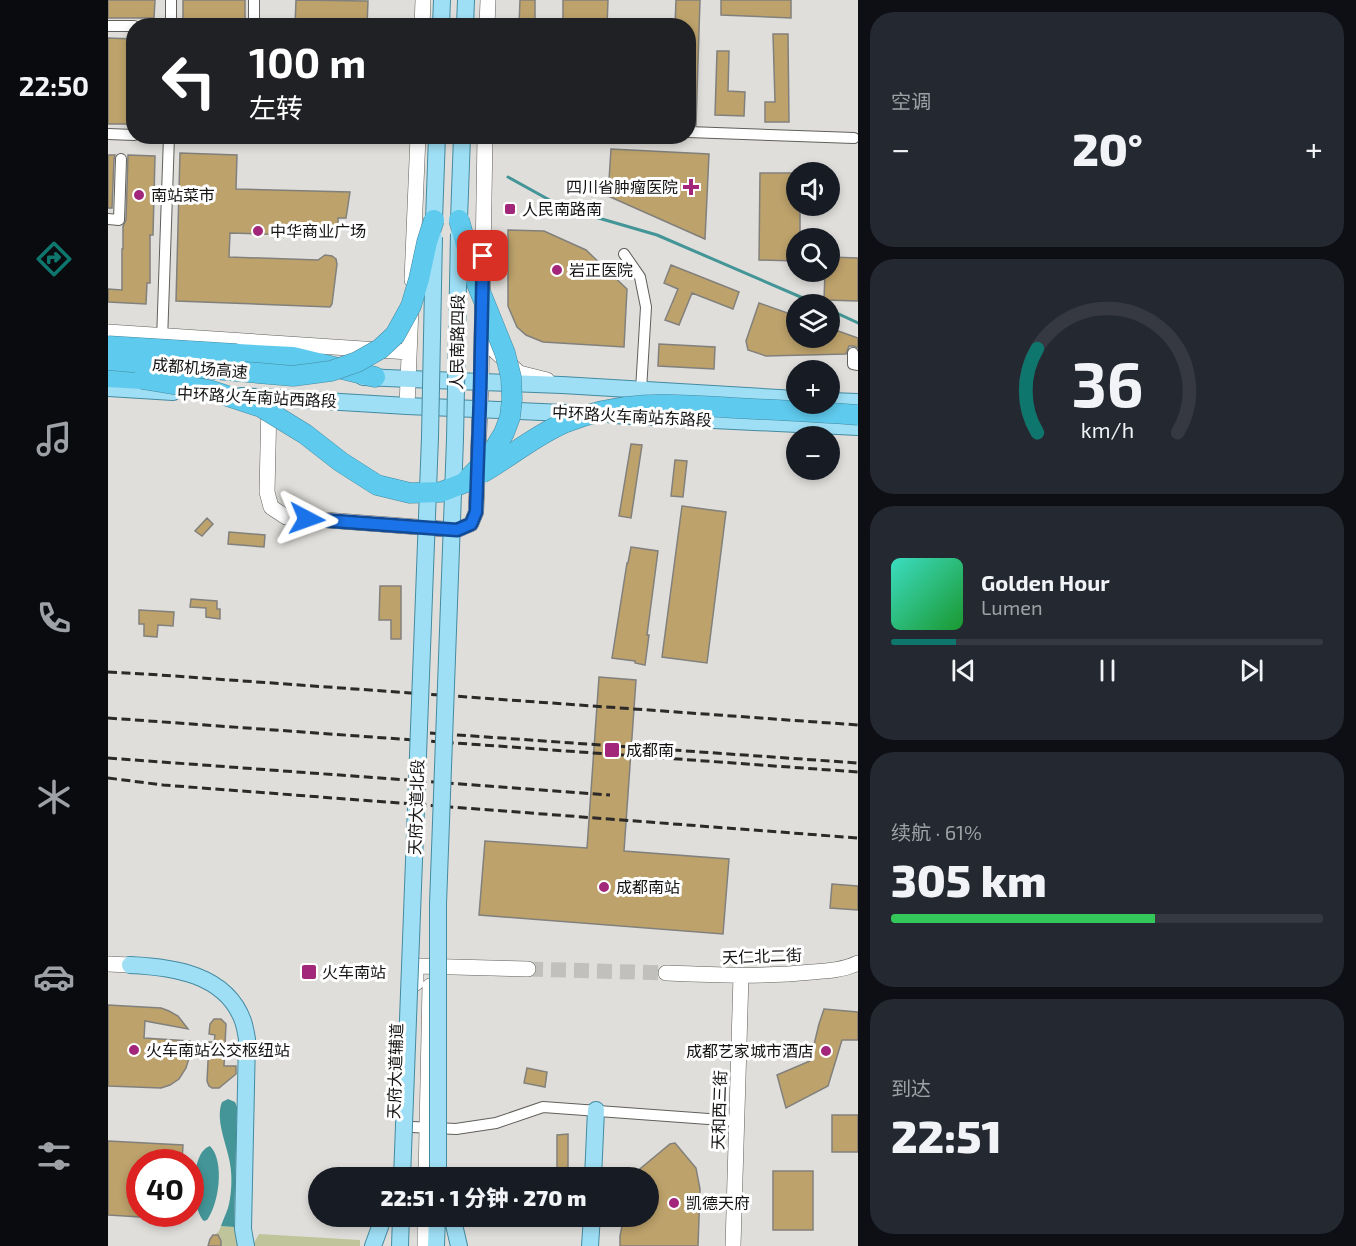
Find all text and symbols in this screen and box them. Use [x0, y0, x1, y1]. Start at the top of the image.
text: 100 m [249, 36, 366, 86]
icon: left [150, 42, 228, 120]
text: 22:50 [19, 69, 89, 101]
text: 空调 [891, 89, 931, 113]
text: 左转 [249, 91, 303, 123]
text: 20° [1072, 121, 1143, 175]
text: − [891, 128, 910, 168]
text: + [1305, 128, 1323, 168]
map controls [786, 162, 840, 480]
button: sound [786, 162, 840, 216]
place label: 四川省肿瘤医院 [566, 177, 678, 196]
marker: 四川省肿瘤医院 [682, 178, 700, 196]
place label: 南站菜市 [151, 185, 215, 204]
marker: 南站菜市 [132, 188, 146, 202]
place label: 人民南路南 [522, 199, 602, 218]
marker: 人民南路南 [503, 202, 517, 216]
place label: 中华商业广场 [270, 221, 366, 240]
marker: 中华商业广场 [251, 224, 265, 238]
button: search [786, 228, 840, 282]
pin [457, 230, 508, 281]
icon: directions [33, 238, 75, 280]
icon: arrive [466, 239, 499, 272]
place label: 岩正医院 [569, 260, 633, 279]
marker: 岩正医院 [550, 263, 564, 277]
street label: 人民南路四段 [446, 294, 467, 390]
button: layers [786, 294, 840, 348]
text: 36 [1071, 345, 1143, 420]
street label: 成都机场高速 [151, 354, 249, 381]
button: + [786, 360, 840, 414]
street label: 中环路火车南站西路段 [177, 383, 337, 410]
street label: 中环路火车南站东路段 [552, 402, 712, 429]
icon: music [33, 418, 75, 460]
text: km/h [1080, 418, 1134, 443]
button: − [786, 426, 840, 480]
position arrow [275, 487, 339, 551]
text: Golden Hour [981, 569, 1110, 595]
text: Lumen [981, 595, 1043, 619]
icon: phone [33, 597, 75, 639]
icon: previous [947, 654, 980, 687]
icon: pause [1091, 654, 1124, 687]
icon: next [1235, 654, 1268, 687]
place label: 成都南 [626, 740, 674, 759]
marker: 成都南 [603, 741, 621, 759]
street label: 天府大道北段 [404, 759, 427, 855]
icon: climate [33, 776, 75, 818]
text: 续航 · 61% [891, 820, 982, 844]
text: 305 km [891, 852, 1047, 906]
place label: 成都南站 [616, 877, 680, 896]
marker: 成都南站 [597, 880, 611, 894]
street label: 天仁北二街 [722, 945, 802, 966]
icon: car [33, 956, 75, 998]
place label: 火车南站 [322, 962, 386, 981]
marker: 火车南站 [300, 963, 318, 981]
street label: 天府大道辅道 [383, 1023, 406, 1119]
place label: 火车南站公交枢纽站 [146, 1040, 290, 1059]
place label: 成都艺家城市酒店 [686, 1041, 814, 1060]
marker: 火车南站公交枢纽站 [127, 1043, 141, 1057]
marker: 成都艺家城市酒店 [819, 1044, 833, 1058]
street label: 天和西三街 [708, 1070, 729, 1150]
text: 到达 [891, 1076, 931, 1100]
text: 22:51 [891, 1108, 1002, 1162]
icon: filters [33, 1135, 75, 1177]
speed limit sign: 40 [126, 1149, 204, 1227]
text: 22:51 · 1 分钟 · 270 m [381, 1184, 587, 1210]
place label: 凯德天府 [686, 1193, 750, 1212]
marker: 凯德天府 [667, 1196, 681, 1210]

